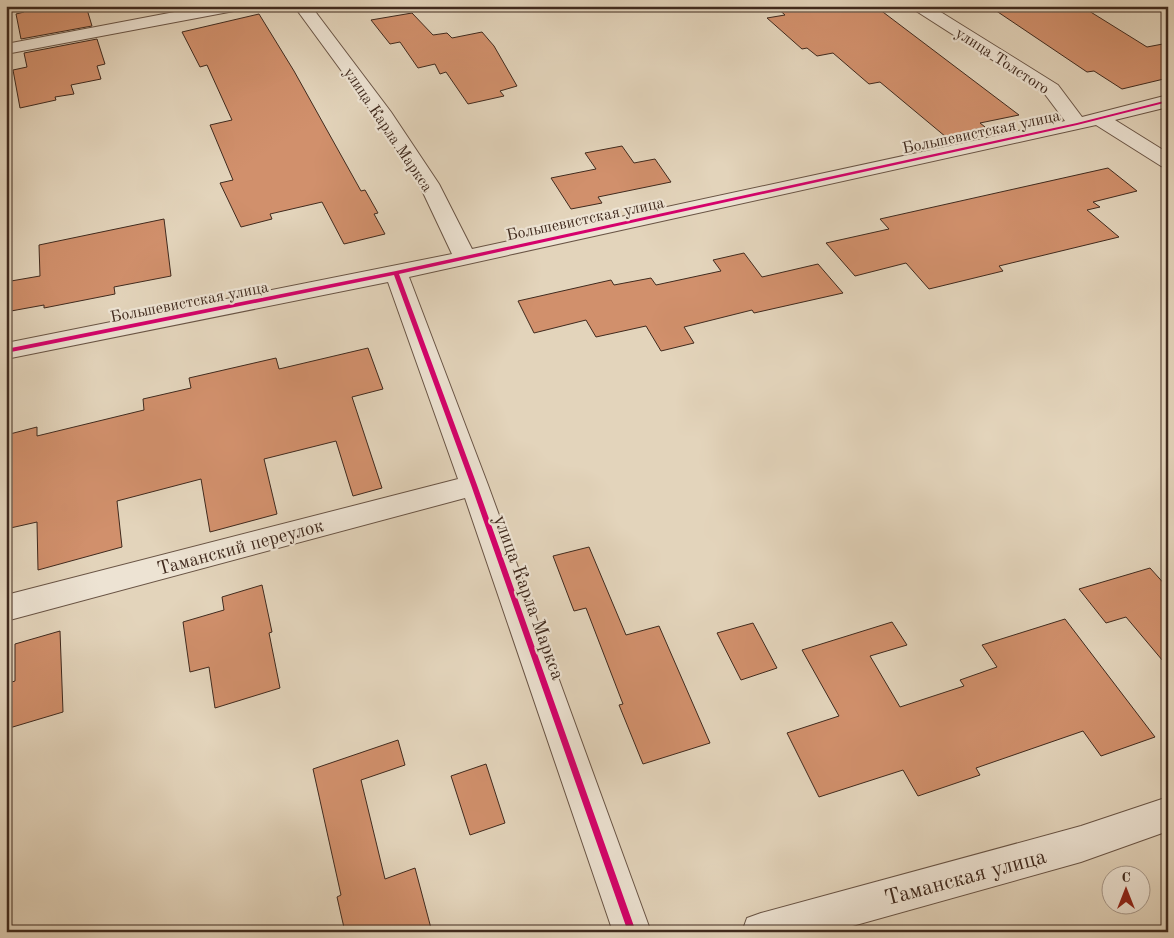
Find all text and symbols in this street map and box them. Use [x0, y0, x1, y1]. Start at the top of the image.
street label: улица Толстого [952, 25, 1052, 98]
street label: улица Карла Маркса [340, 65, 435, 195]
street label: Большевистская улица [901, 108, 1062, 158]
street label: Большевистская улица [505, 195, 666, 245]
street label: Большевистская улица [109, 280, 270, 326]
street label: улица Карла Маркса [489, 513, 566, 683]
street label: Таманский переулок [155, 517, 326, 580]
street label: Таманская улица [882, 846, 1049, 910]
north arrow [1102, 866, 1152, 916]
text: С [1121, 871, 1131, 885]

